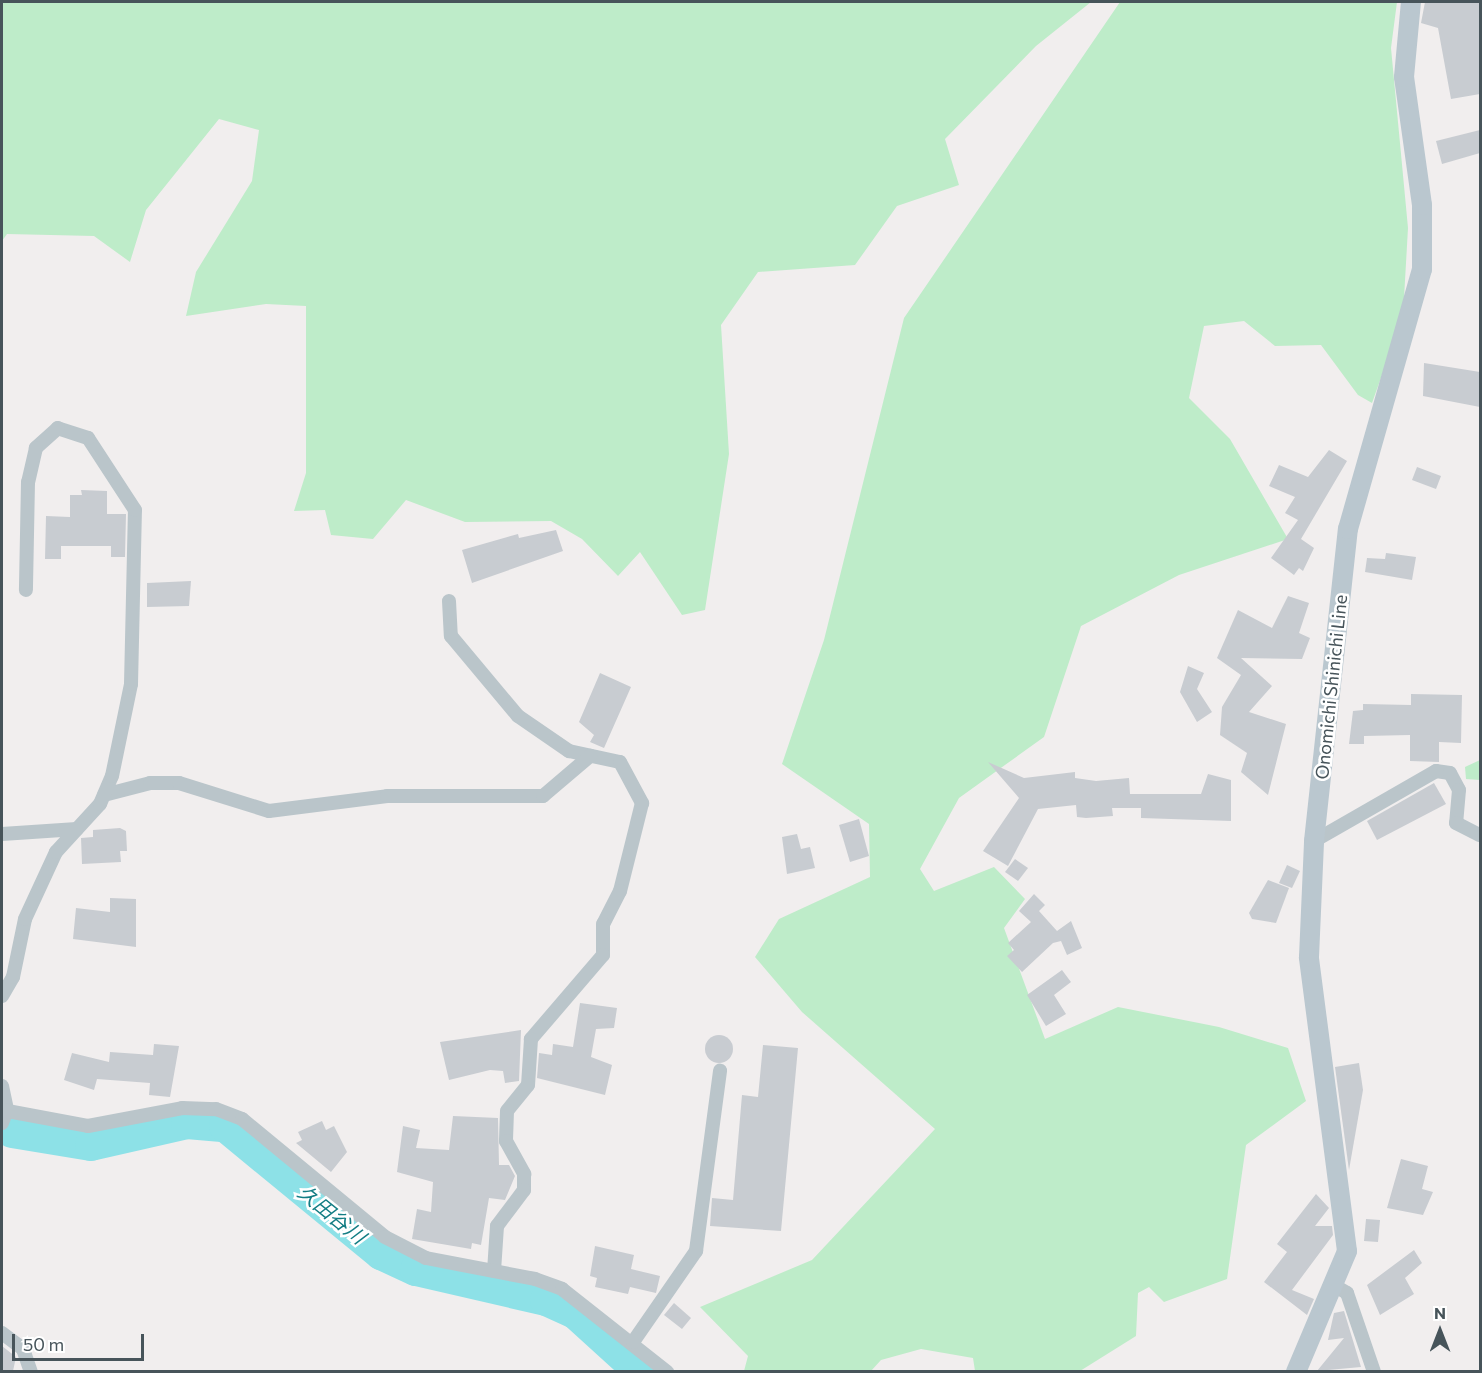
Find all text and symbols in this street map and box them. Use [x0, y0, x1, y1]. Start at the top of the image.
street label: Onomichi Shinichi Line [1311, 593, 1351, 781]
water label: 久田谷川 [293, 1180, 371, 1248]
north arrow [1410, 1301, 1470, 1361]
text: N [1434, 1303, 1446, 1322]
scale bar [15, 1322, 147, 1360]
text: 50 m [23, 1333, 64, 1355]

